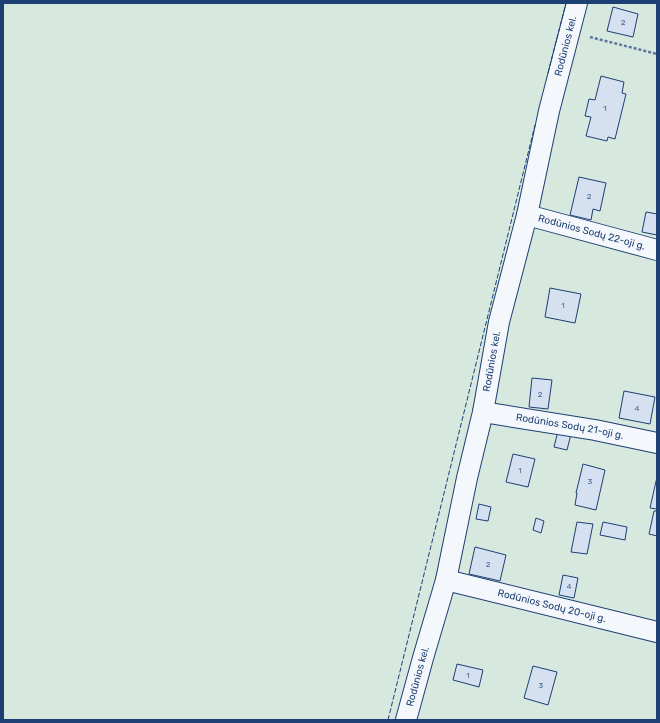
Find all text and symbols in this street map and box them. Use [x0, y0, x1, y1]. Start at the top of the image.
street label: Rodūnios kel. [552, 15, 579, 77]
house number: 2 [621, 18, 626, 27]
house number: 1 [603, 104, 607, 113]
house number: 2 [587, 192, 592, 201]
street label: Rodūnios Sodų 22-oji g. [537, 212, 647, 253]
house number: 1 [561, 301, 565, 310]
street label: Rodūnios kel. [481, 330, 503, 393]
house number: 2 [538, 390, 543, 399]
house number: 4 [635, 404, 640, 413]
street label: Rodūnios Sodų 21-oji g. [515, 411, 625, 442]
house number: 1 [518, 466, 522, 475]
house number: 3 [588, 477, 593, 486]
house number: 2 [486, 560, 491, 569]
house number: 4 [567, 582, 572, 591]
street label: Rodūnios Sodų 20-oji g. [496, 587, 607, 625]
street label: Rodūnios kel. [404, 645, 432, 708]
house number: 1 [466, 671, 470, 680]
house number: 3 [539, 681, 544, 690]

